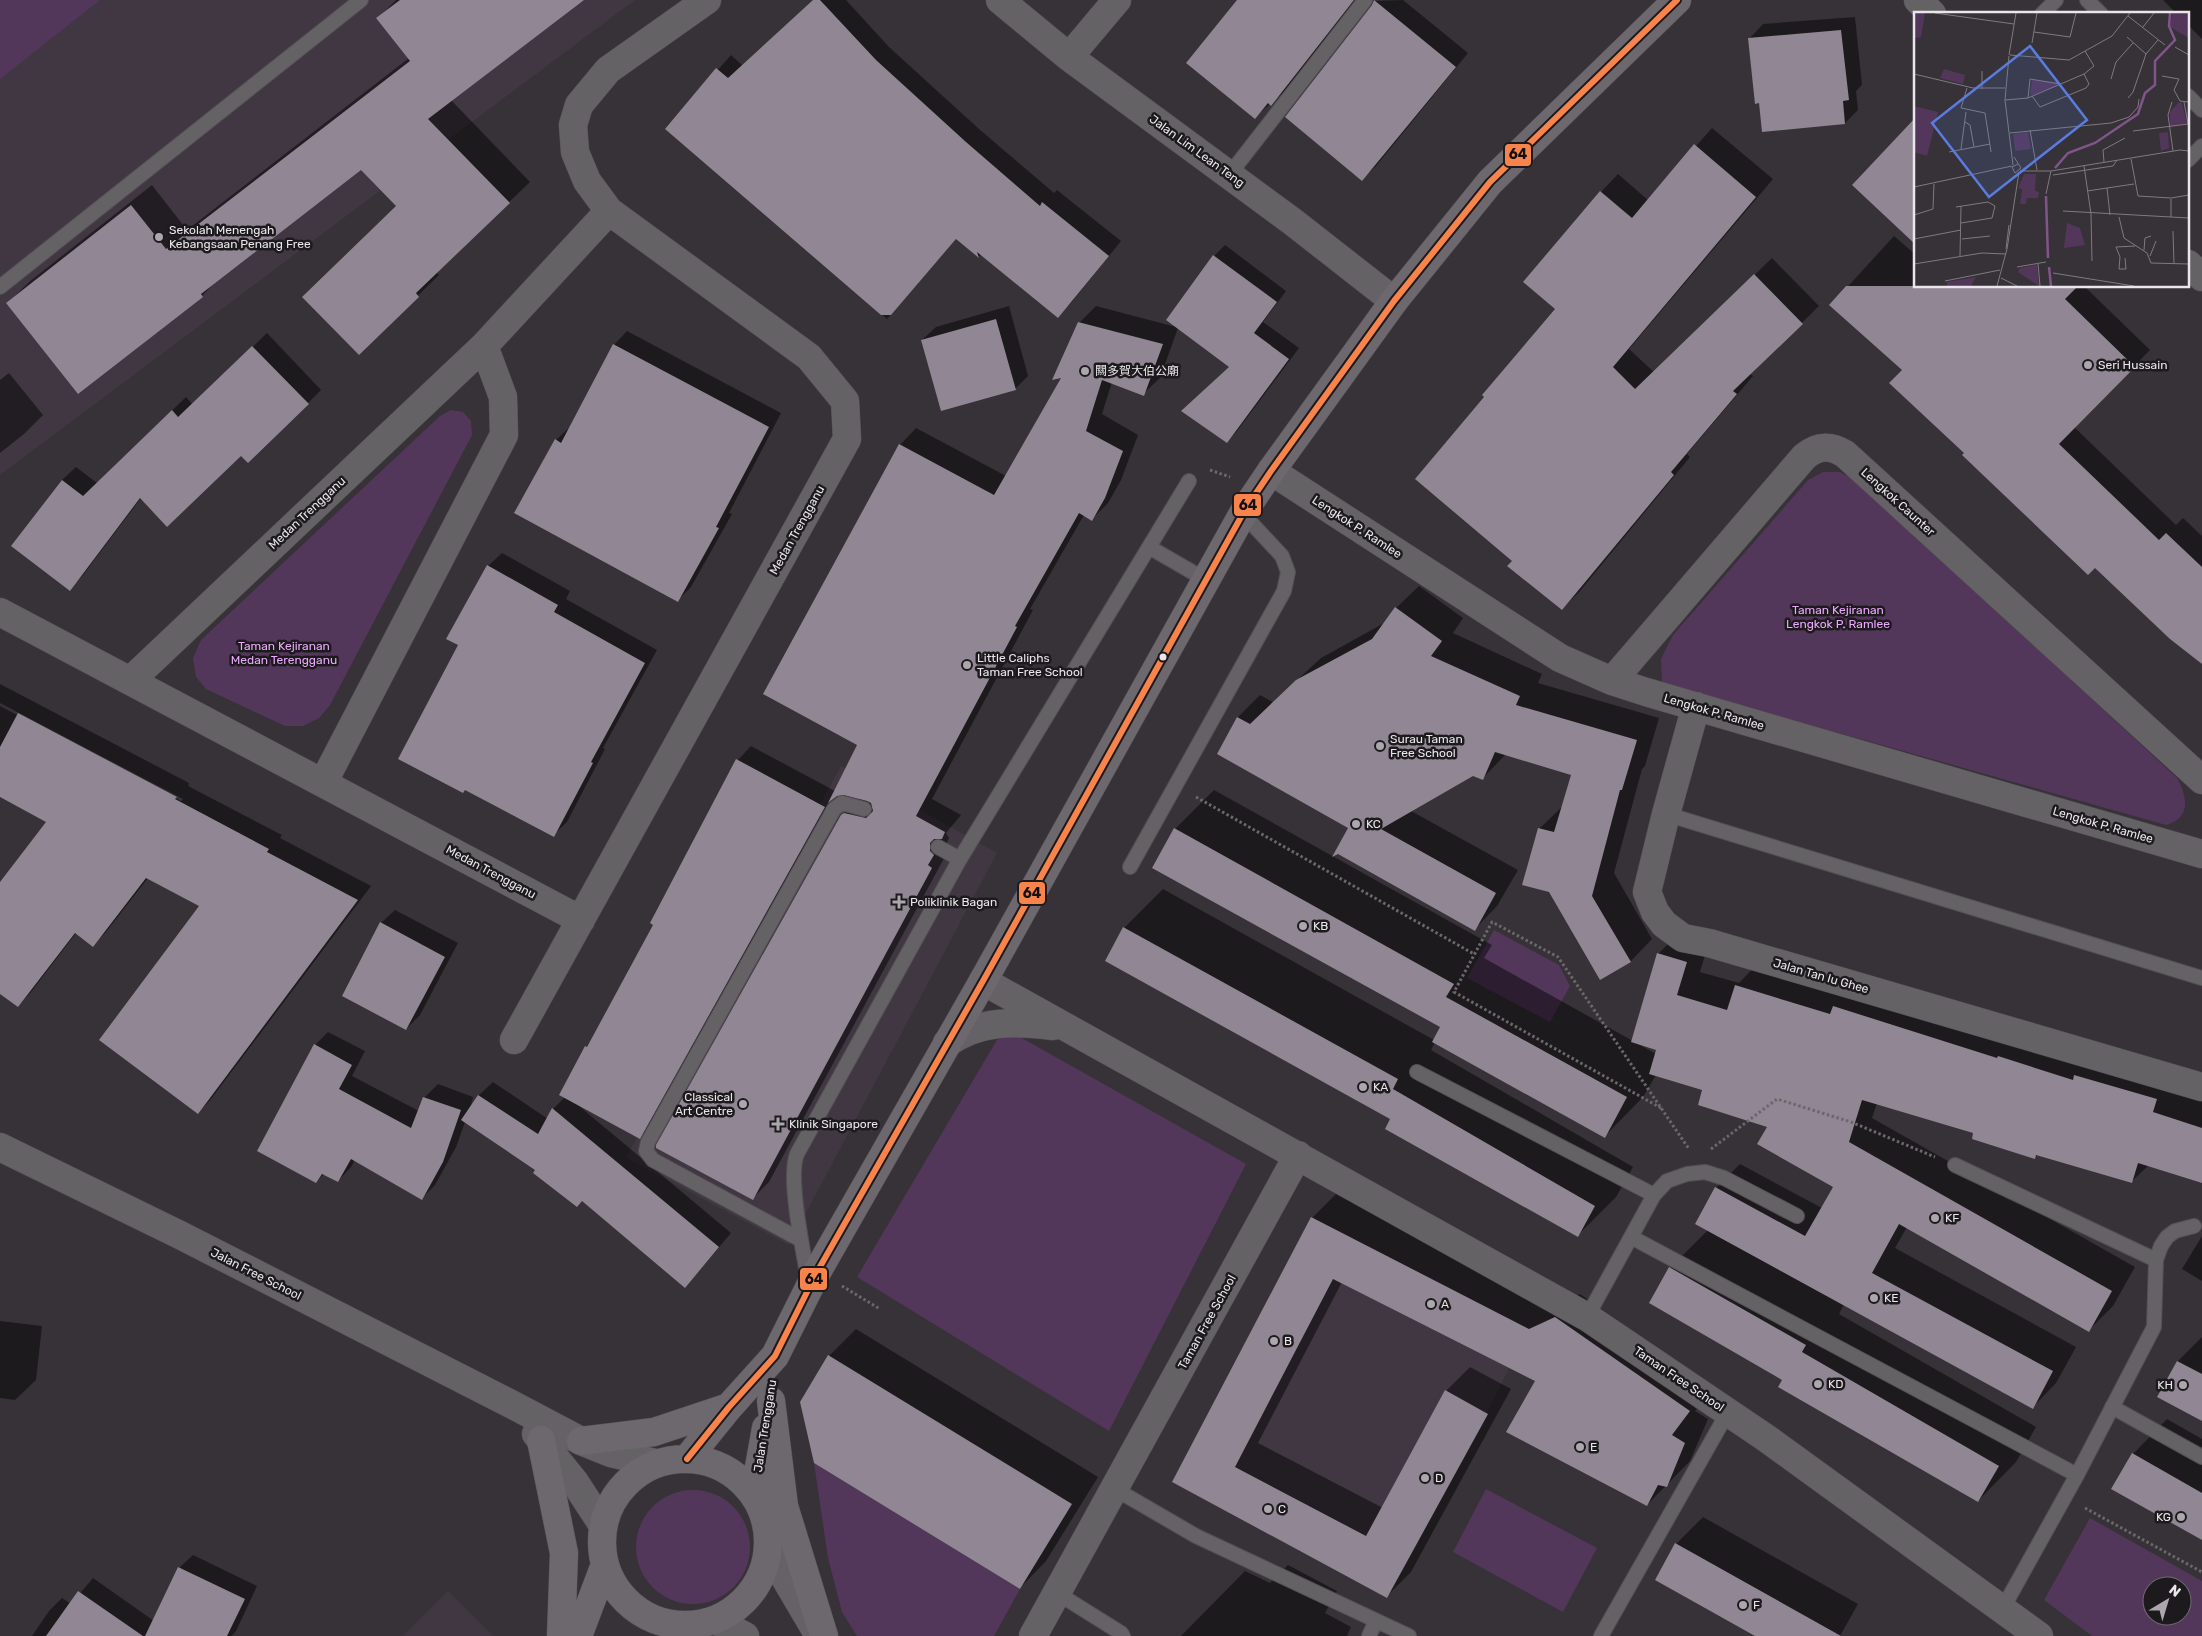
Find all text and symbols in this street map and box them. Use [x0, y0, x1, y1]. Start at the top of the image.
inset map [1914, 12, 2190, 288]
street label: Jalan Lim Lean Teng [1147, 112, 1247, 190]
line badge: 64 [1504, 143, 1532, 167]
text: 64 [1509, 146, 1528, 163]
place label: Sekolah Menengah Kebangsaan Penang Free [169, 223, 311, 251]
marker: Sekolah Menengah Kebangsaan Penang Free [153, 231, 165, 243]
place label: Seri Hussain [2098, 358, 2167, 372]
marker: Seri Hussain [2082, 359, 2094, 371]
place label: 闗多賀大伯公廟 [1095, 364, 1179, 378]
marker: 闗多賀大伯公廟 [1079, 365, 1091, 377]
street label: Lengkok Caunter [1858, 465, 1938, 539]
street label: Medan Trengganu [266, 474, 348, 552]
street label: Medan Trengganu [767, 483, 827, 577]
line badge: 64 [1233, 493, 1262, 517]
street label: Lengkok P. Ramlee [1310, 493, 1405, 561]
text: 64 [1239, 497, 1258, 514]
park label: Taman Kejiranan Lengkok P. Ramlee [1786, 603, 1890, 631]
park label: Taman Kejiranan Medan Terengganu [231, 639, 337, 667]
place label: Little Caliphs Taman Free School [977, 651, 1083, 679]
unlabelled marker [1158, 652, 1168, 662]
marker: Little Caliphs Taman Free School [961, 659, 973, 671]
street label: Lengkok P. Ramlee [1662, 691, 1766, 733]
place label: Surau Taman Free School [1390, 732, 1463, 760]
marker: Surau Taman Free School [1374, 740, 1386, 752]
street label: Lengkok P. Ramlee [2051, 804, 2155, 846]
place label: KC [1366, 817, 1381, 831]
marker: KC [1350, 818, 1362, 830]
street label: Medan Trengganu [444, 842, 538, 902]
line badge: 64 [1018, 881, 1046, 905]
text: 64 [1023, 885, 1042, 902]
marker: Poliklinik Bagan [892, 895, 906, 909]
place label: Poliklinik Bagan [910, 895, 997, 909]
place label: KB [1313, 919, 1328, 933]
marker: KB [1297, 920, 1309, 932]
street label: Jalan Tan Iu Ghee [1772, 956, 1871, 996]
place label: KA [1373, 1080, 1388, 1094]
marker: KA [1357, 1081, 1369, 1093]
place label: Classical Art Centre [675, 1090, 733, 1118]
marker: Classical Art Centre [737, 1098, 749, 1110]
marker: Klinik Singapore [771, 1117, 785, 1131]
place label: Klinik Singapore [789, 1117, 878, 1131]
place label: KF [1945, 1211, 1959, 1225]
marker: KF [1929, 1212, 1941, 1224]
street label: Jalan Free School [208, 1245, 304, 1303]
line badge: 64 [799, 1267, 828, 1291]
text: 64 [805, 1271, 824, 1288]
street label: Taman Free School [1175, 1272, 1239, 1372]
place label: KE [1884, 1291, 1898, 1305]
marker: KE [1868, 1292, 1880, 1304]
place label: A [1441, 1297, 1449, 1311]
marker: A [1425, 1298, 1437, 1310]
place label: B [1284, 1334, 1292, 1348]
marker: B [1268, 1335, 1280, 1347]
street label: Taman Free School [1631, 1344, 1727, 1414]
place label: KD [1828, 1377, 1843, 1391]
marker: KD [1812, 1378, 1824, 1390]
place label: KH [2157, 1378, 2173, 1392]
street label: Jalan Trengganu [751, 1379, 779, 1473]
marker: KH [2177, 1379, 2189, 1391]
place label: E [1590, 1440, 1597, 1454]
marker: E [1574, 1441, 1586, 1453]
place label: D [1435, 1471, 1443, 1485]
marker: D [1419, 1472, 1431, 1484]
place label: C [1278, 1502, 1286, 1516]
marker: C [1262, 1503, 1274, 1515]
place label: KG [2156, 1510, 2171, 1524]
marker: KG [2175, 1511, 2187, 1523]
north arrow [2142, 1576, 2192, 1626]
text: N [2165, 1581, 2184, 1601]
place label: F [1753, 1598, 1760, 1612]
marker: F [1737, 1599, 1749, 1611]

